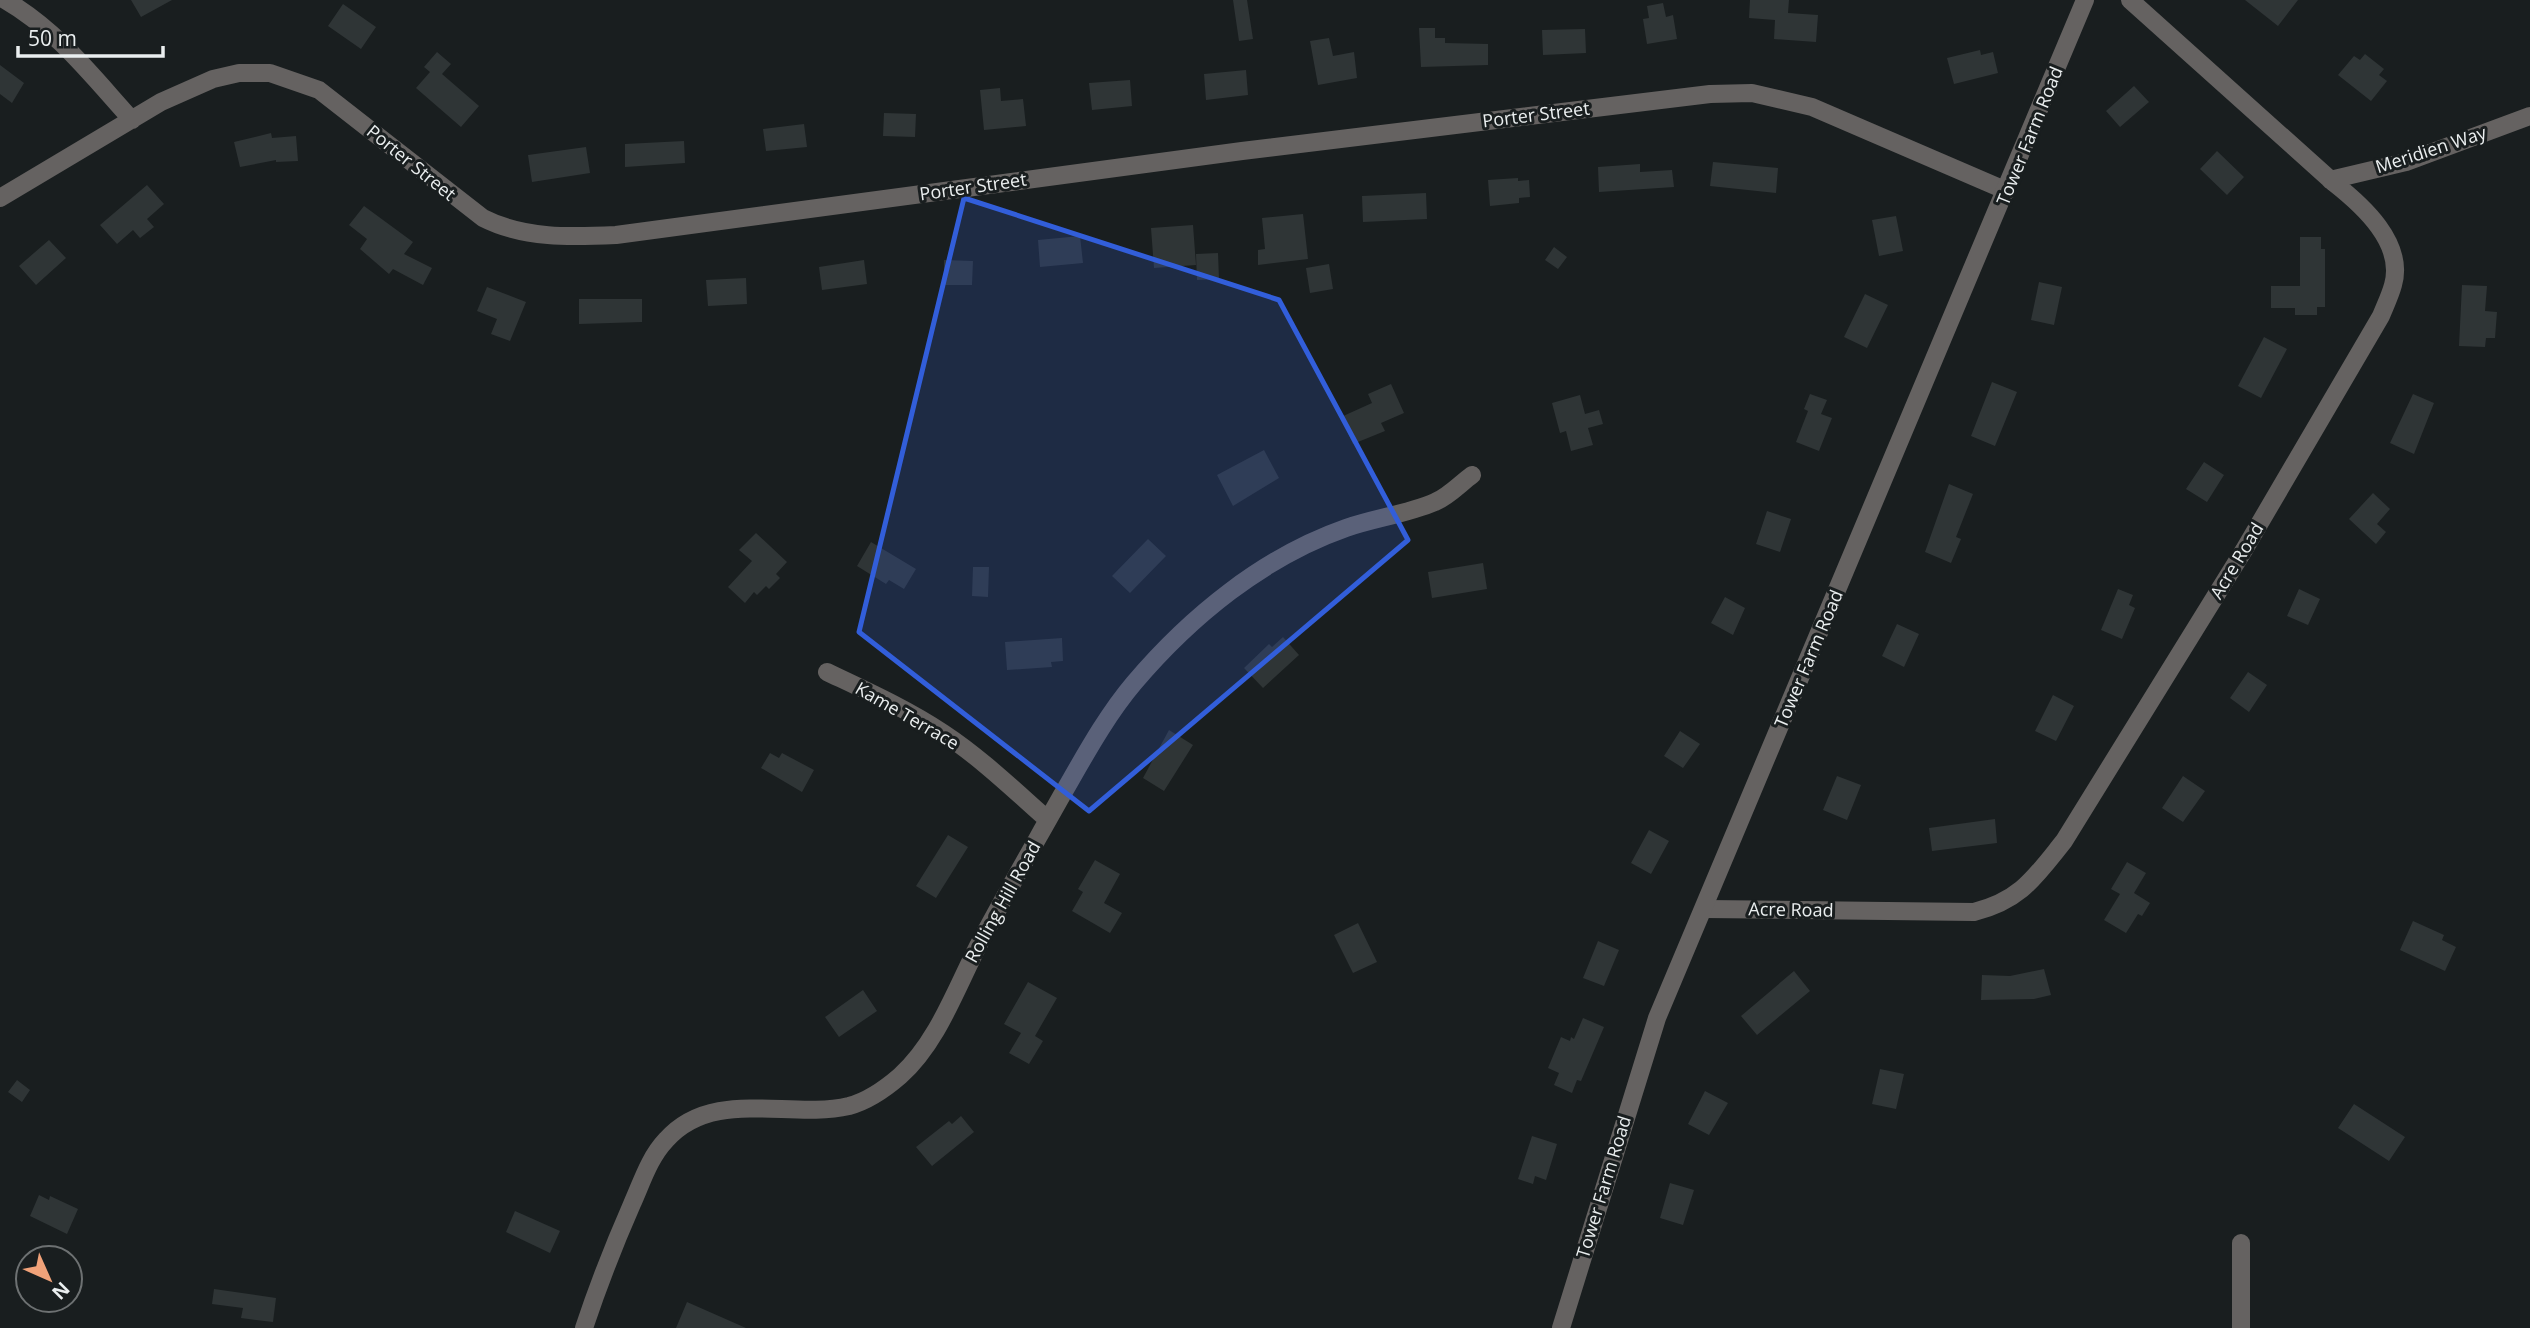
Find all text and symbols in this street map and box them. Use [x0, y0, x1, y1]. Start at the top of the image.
scale bar [18, 14, 163, 58]
text: 50 m [28, 24, 77, 52]
street label: Tower Farm Road [1990, 63, 2068, 209]
street label: Porter Street [1481, 96, 1591, 132]
street label: Porter Street [362, 119, 461, 205]
street label: Meridien Way [2372, 120, 2490, 178]
street label: Porter Street [918, 167, 1028, 205]
street label: Acre Road [2204, 518, 2268, 603]
street label: Tower Farm Road [1768, 586, 1848, 731]
street label: Kame Terrace [851, 676, 964, 755]
street label: Rolling Hill Road [959, 836, 1045, 967]
street label: Acre Road [1748, 896, 1834, 922]
street label: Tower Farm Road [1570, 1113, 1636, 1261]
north arrow [14, 1244, 84, 1314]
text: N [46, 1276, 76, 1306]

